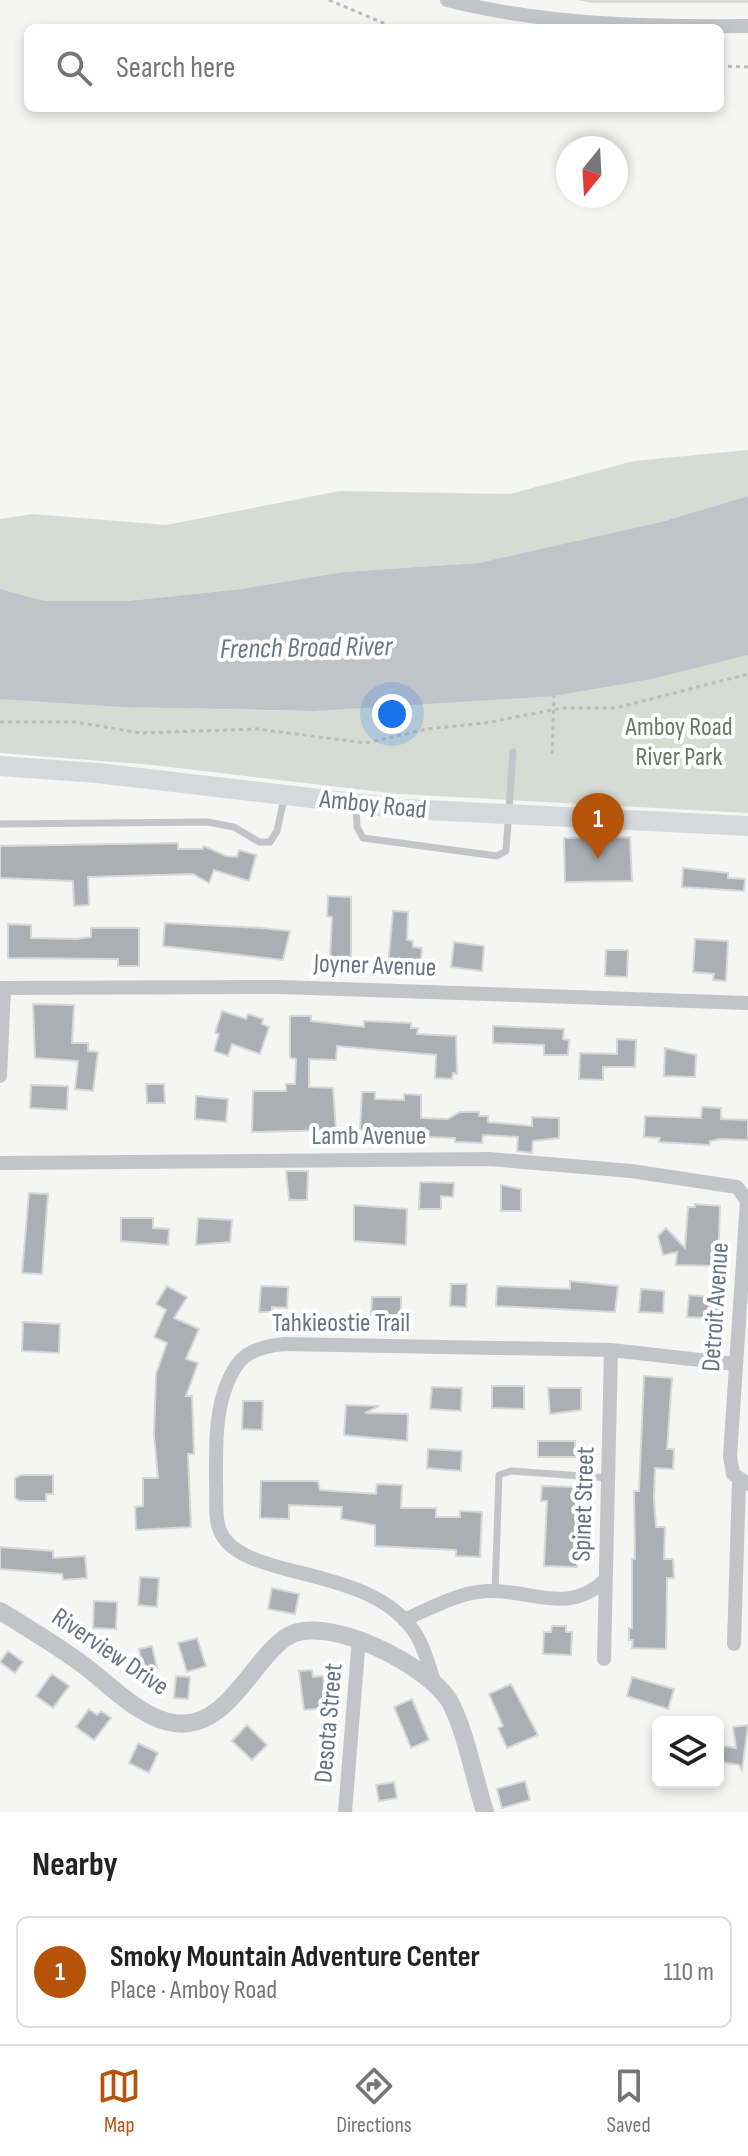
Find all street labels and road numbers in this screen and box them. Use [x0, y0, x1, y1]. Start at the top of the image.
street label: Amboy Road [317, 784, 428, 826]
street label: Joyner Avenue [312, 948, 437, 984]
street label: Lamb Avenue [312, 1121, 426, 1152]
street label: Detroit Avenue [696, 1241, 736, 1373]
street label: Tahkieostie Trail [272, 1308, 410, 1339]
street label: Spinet Street [566, 1446, 602, 1562]
street label: Riverview Drive [46, 1602, 174, 1702]
street label: Desota Street [308, 1662, 350, 1784]

